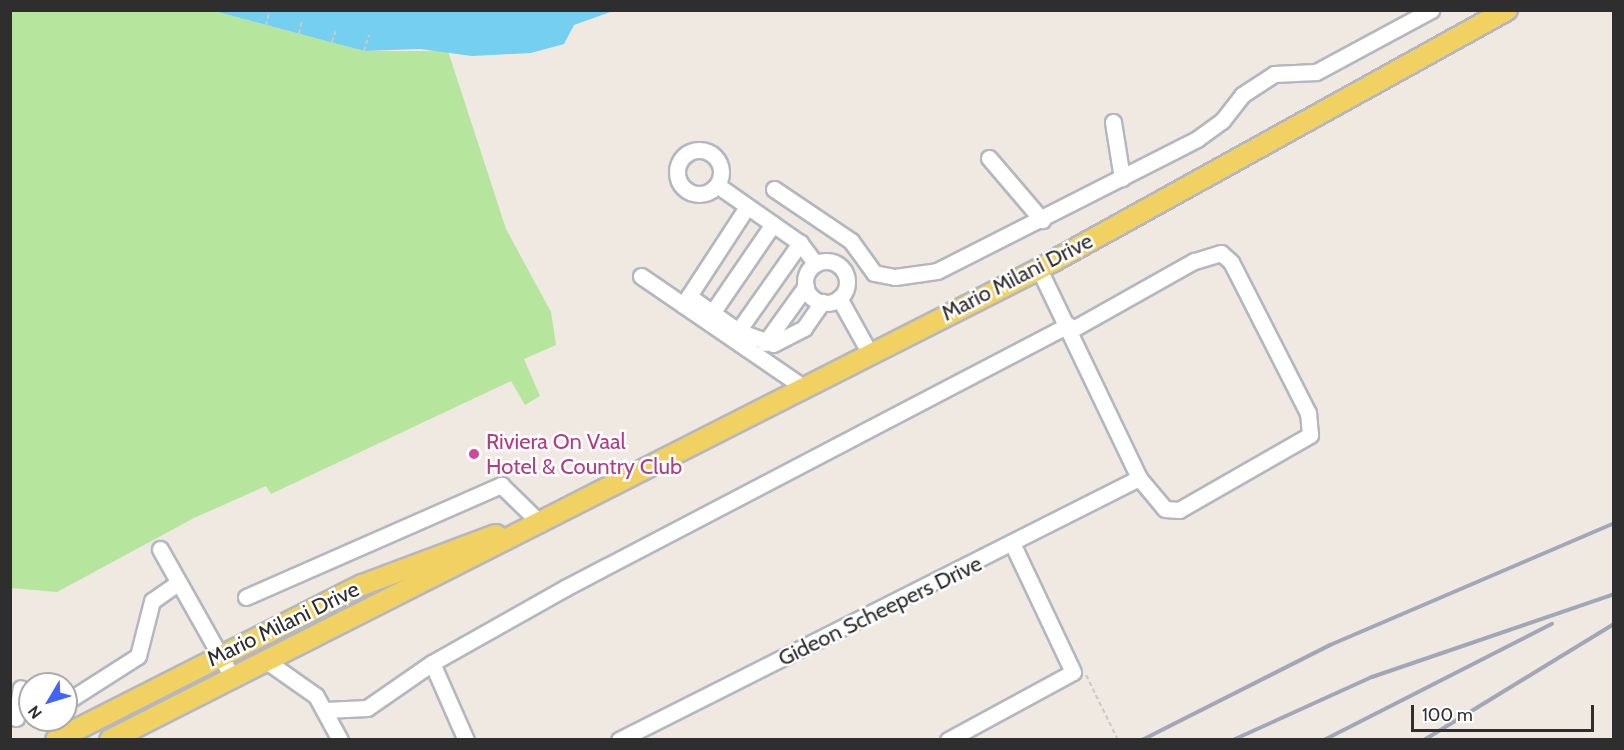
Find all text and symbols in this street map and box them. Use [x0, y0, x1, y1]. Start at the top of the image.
street label: Mario Milani Drive [937, 227, 1097, 327]
place label: Riviera On Vaal Hotel & Country Club [486, 428, 682, 480]
marker: Riviera On Vaal Hotel & Country Club [467, 447, 481, 461]
street label: Gideon Scheepers Drive [774, 550, 986, 672]
street label: Mario Milani Drive [202, 576, 364, 672]
north arrow [18, 672, 78, 732]
scale bar [1414, 693, 1597, 731]
text: N [24, 702, 46, 722]
text: 100 m [1422, 704, 1473, 726]

